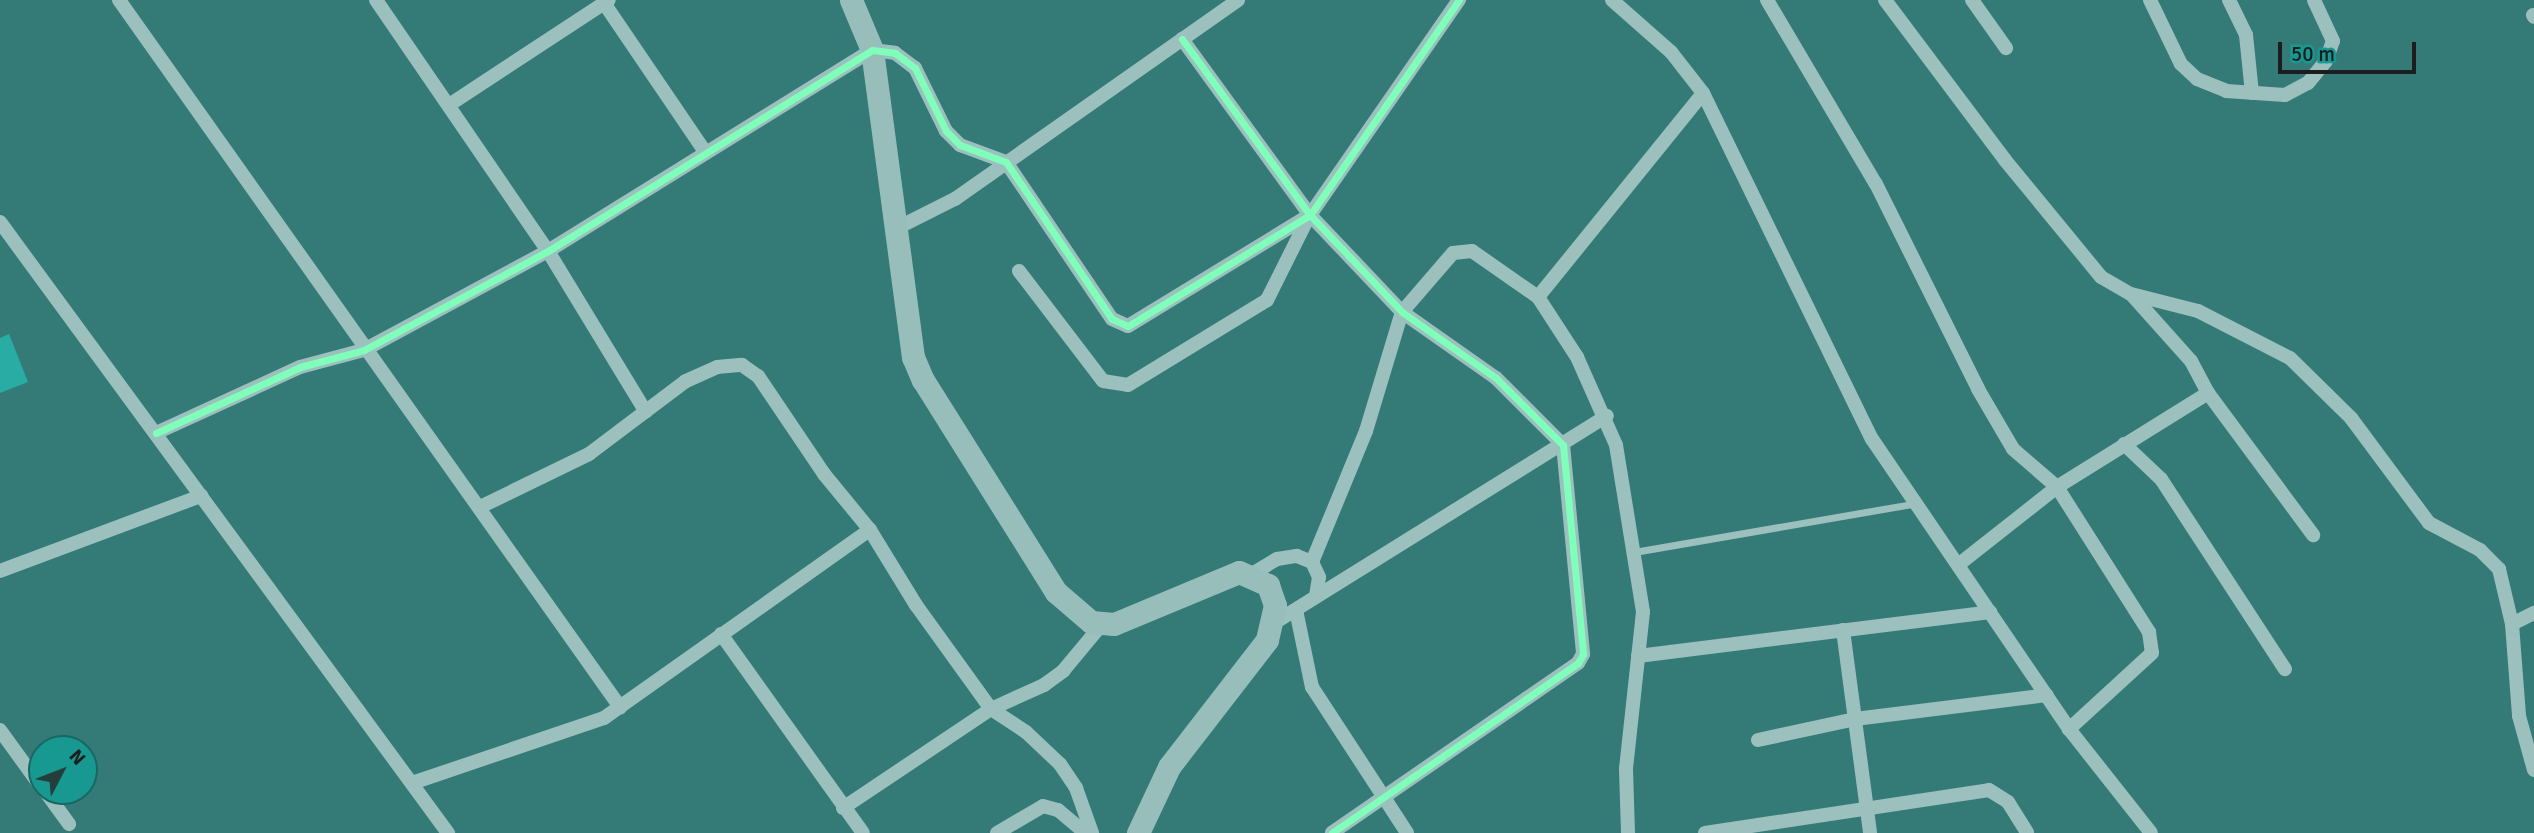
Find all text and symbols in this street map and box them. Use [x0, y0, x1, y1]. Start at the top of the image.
scale bar [2282, 28, 2420, 72]
text: 50 m [2291, 41, 2335, 67]
north arrow [28, 735, 98, 805]
text: N [64, 744, 90, 770]

